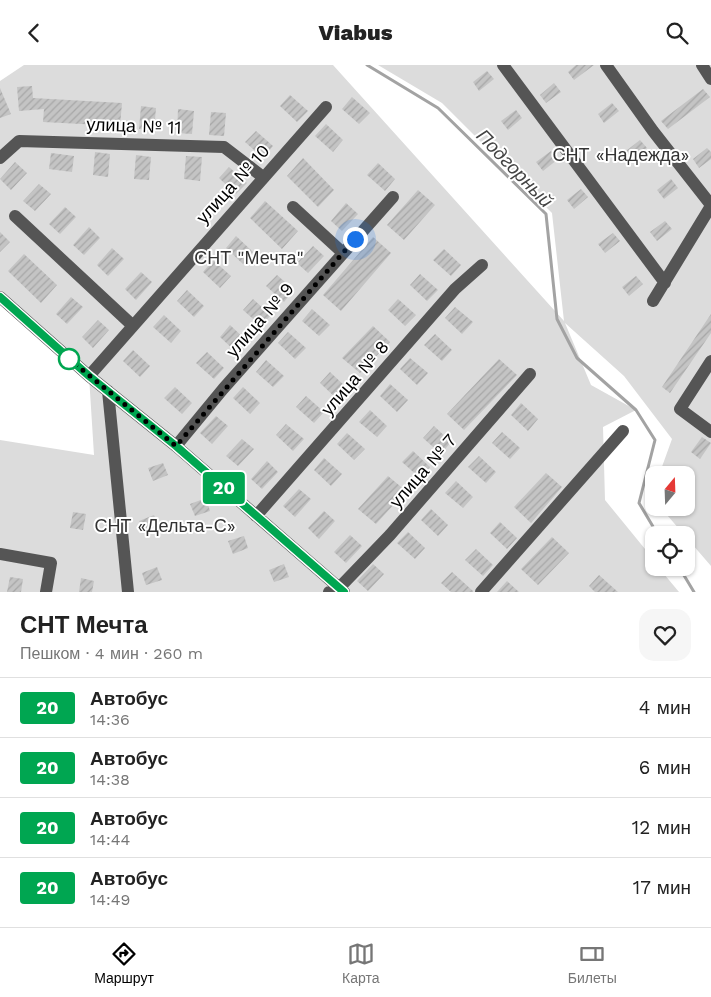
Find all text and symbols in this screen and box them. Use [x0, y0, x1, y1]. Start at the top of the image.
icon: back [20, 19, 48, 47]
icon: search [663, 19, 691, 47]
text: Viabus [319, 20, 392, 45]
street label: улица № 11 [86, 113, 182, 138]
water label: Подгорный [472, 124, 558, 213]
street label: улица № 10 [192, 140, 274, 228]
park label: СНТ «Надежда» [553, 144, 689, 165]
your location [343, 227, 368, 252]
park label: СНТ "Мечта" [194, 247, 304, 268]
street label: улица № 9 [221, 278, 298, 361]
street label: улица № 8 [316, 336, 393, 419]
unlabelled marker [58, 348, 80, 370]
street label: улица № 7 [385, 430, 460, 512]
north arrow [645, 466, 695, 516]
map controls [645, 466, 695, 576]
line badge: 20 [202, 472, 246, 504]
text: 20 [213, 477, 235, 498]
park label: СНТ «Дельта-С» [94, 515, 236, 536]
button: locate [645, 526, 695, 576]
button: heart [639, 609, 691, 661]
text: СНТ Мечта [20, 611, 148, 639]
text: Пешком · 4 мин · 260 m [20, 644, 203, 663]
text: Автобус [90, 687, 168, 710]
text: 4 мин [639, 696, 691, 719]
text: 20 [36, 697, 59, 718]
text: 14:36 [90, 710, 130, 729]
text: Автобус [90, 747, 168, 770]
text: 6 мин [639, 756, 691, 779]
text: 20 [36, 757, 59, 778]
text: 14:38 [90, 770, 130, 789]
text: Автобус [90, 807, 168, 830]
text: 12 мин [632, 816, 691, 839]
text: 20 [36, 817, 59, 838]
text: 14:44 [90, 830, 130, 849]
text: Автобус [90, 867, 168, 890]
text: 17 мин [633, 876, 691, 899]
text: 20 [36, 877, 59, 898]
text: 14:49 [90, 890, 130, 909]
tab: Маршрут [94, 940, 154, 986]
tab: Карта [342, 940, 380, 986]
tab: Билеты [568, 940, 617, 986]

